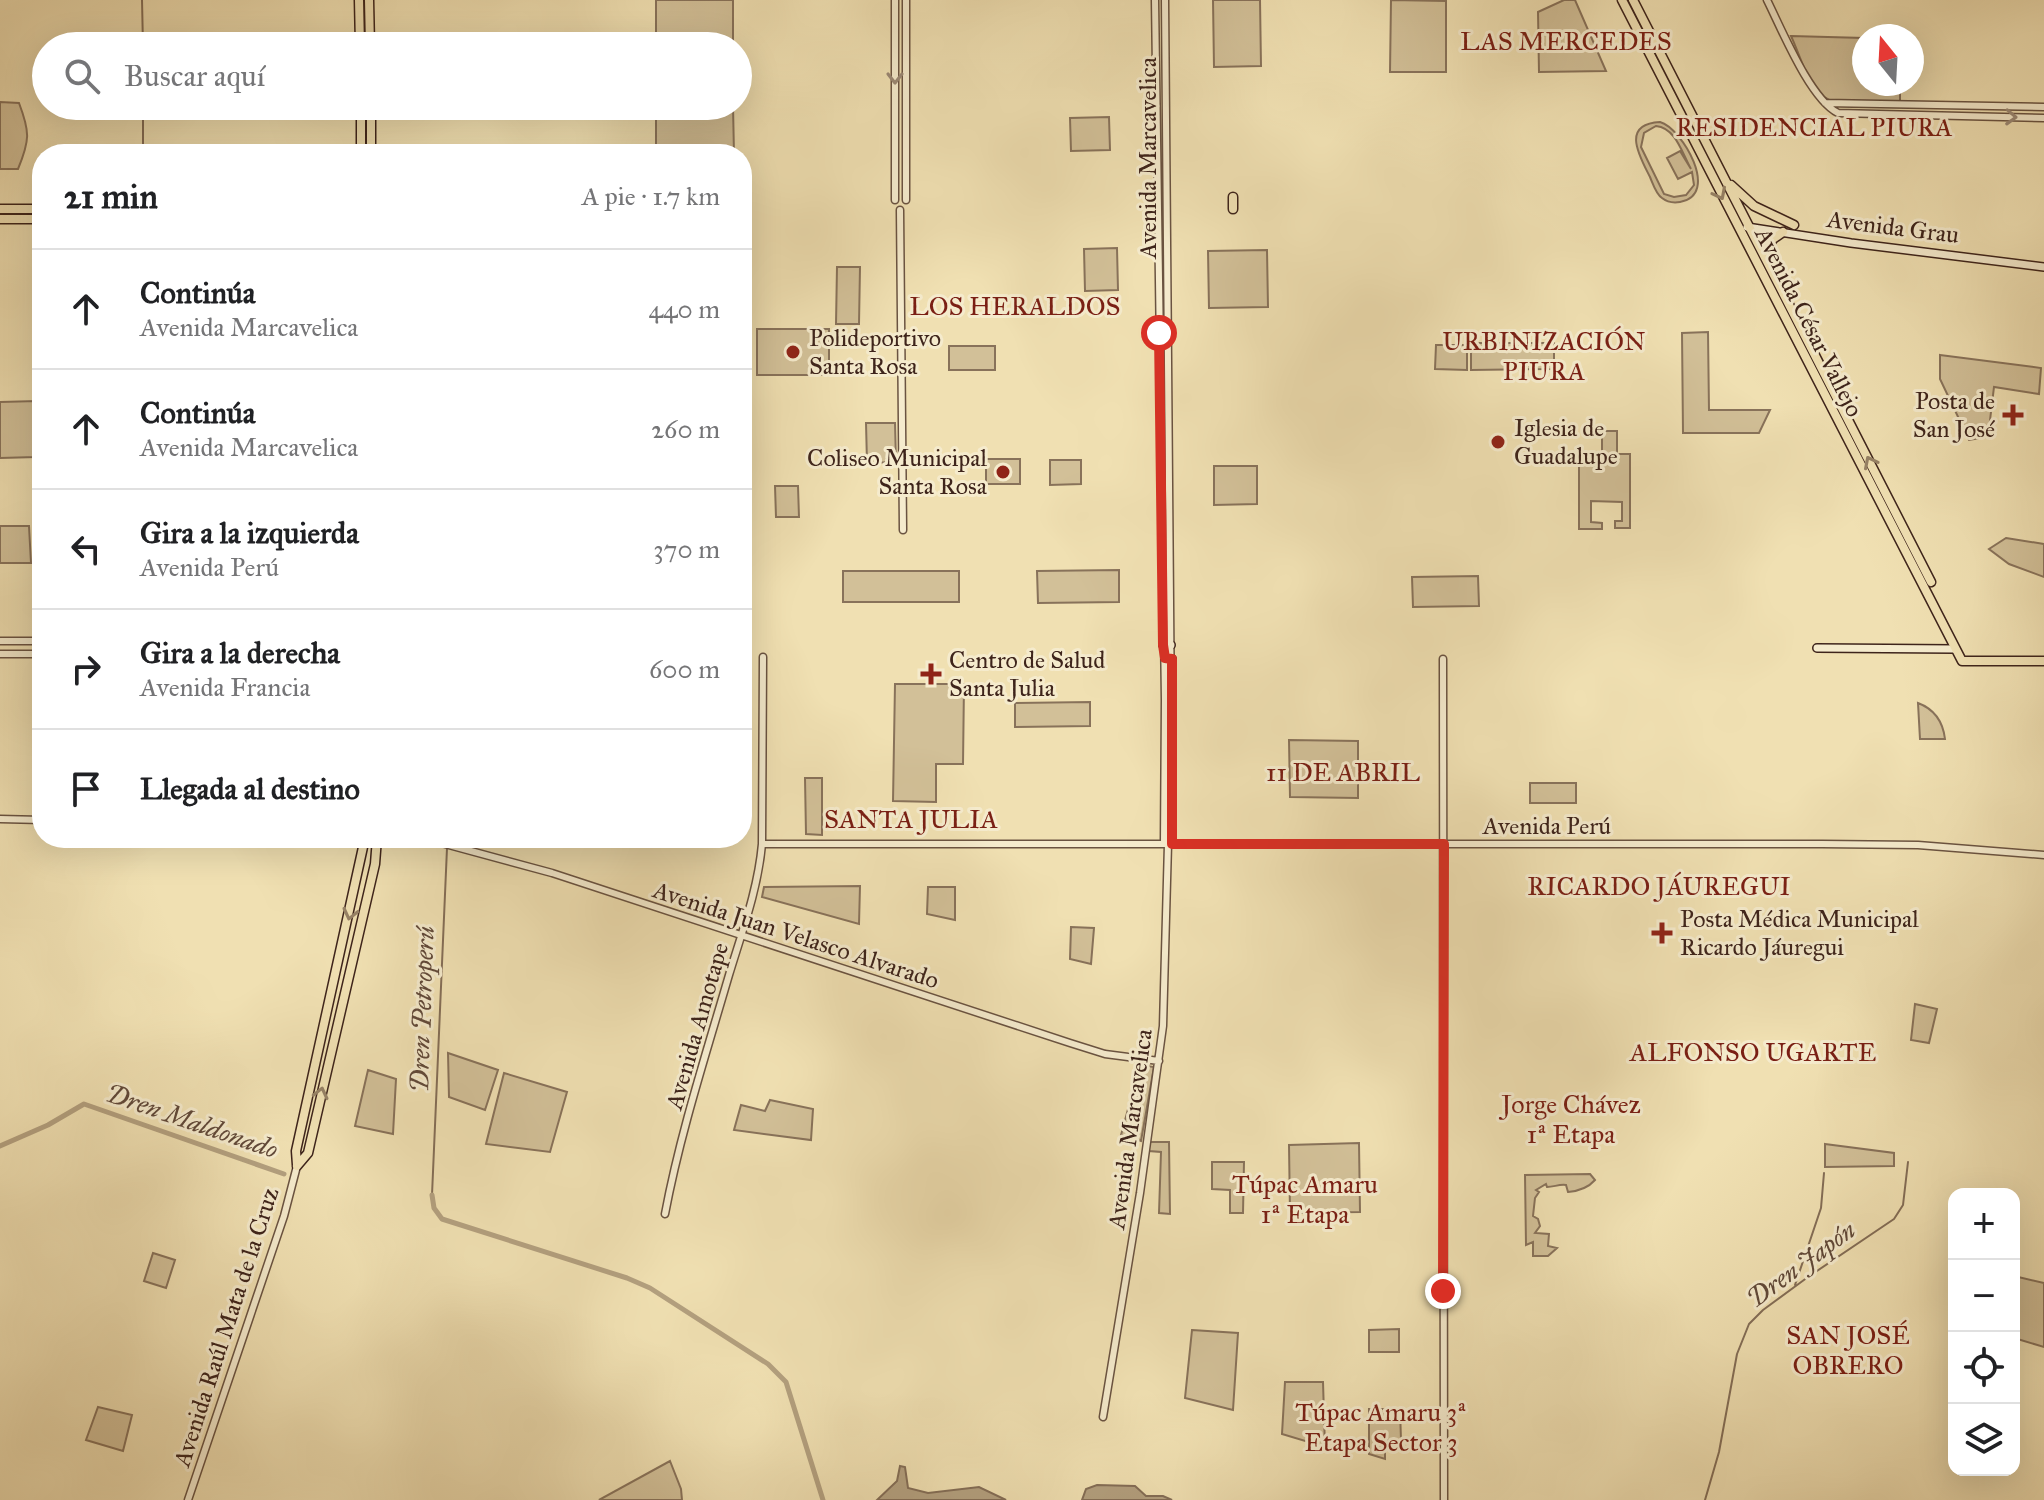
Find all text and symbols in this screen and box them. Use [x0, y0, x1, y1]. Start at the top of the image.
north arrow [1852, 24, 1924, 96]
district label: LAS MERCEDES [1460, 25, 1672, 57]
search box [32, 32, 752, 120]
icon: search [60, 54, 104, 98]
street label: Avenida Marcavelica [1133, 56, 1163, 260]
text: Buscar aquí [124, 58, 265, 94]
one-way arrow [886, 72, 904, 85]
one-way arrow [2005, 109, 2018, 126]
district label: RESIDENCIAL PIURA [1675, 111, 1953, 143]
text: 21 min [64, 176, 158, 217]
text: A pie · 1.7 km [582, 180, 720, 212]
one-way arrow [1711, 186, 1726, 201]
street label: Avenida Grau [1824, 204, 1961, 250]
street label: Avenida César Vallejo [1748, 221, 1870, 422]
text: Continúa [140, 275, 256, 311]
icon: ahead [64, 287, 108, 331]
district label: LOS HERALDOS [910, 290, 1121, 322]
text: 440 m [648, 293, 720, 325]
text: Avenida Marcavelica [140, 311, 358, 343]
route start [1141, 315, 1177, 351]
place label: Polideportivo Santa Rosa [809, 323, 941, 381]
district label: URBINIZACIÓN PIURA [1442, 325, 1646, 387]
marker: Polideportivo Santa Rosa [784, 343, 802, 361]
place label: Posta de San José [1913, 386, 1995, 444]
text: Continúa [140, 395, 256, 431]
marker: Posta de San José [2002, 404, 2024, 426]
icon: ahead [64, 407, 108, 451]
text: 260 m [651, 413, 720, 445]
place label: Iglesia de Guadalupe [1514, 413, 1618, 471]
text: Avenida Marcavelica [140, 431, 358, 463]
marker: Iglesia de Guadalupe [1489, 433, 1507, 451]
place label: Coliseo Municipal Santa Rosa [807, 443, 988, 501]
one-way arrow [1864, 456, 1879, 471]
marker: Coliseo Municipal Santa Rosa [994, 463, 1012, 481]
text: Gira a la izquierda [140, 515, 359, 551]
icon: left [64, 527, 108, 571]
text: 370 m [653, 533, 720, 565]
text: Avenida Perú [140, 551, 279, 583]
text: Gira a la derecha [140, 635, 340, 671]
place label: Centro de Salud Santa Julia [949, 645, 1105, 703]
icon: right [64, 647, 108, 691]
text: 600 m [649, 653, 720, 685]
marker: Centro de Salud Santa Julia [920, 663, 942, 685]
text: Avenida Francia [140, 671, 310, 703]
district label: 11 DE ABRIL [1266, 756, 1420, 788]
icon: arrive [64, 767, 108, 811]
text: Llegada al destino [140, 771, 360, 807]
district label: SANTA JULIA [824, 803, 998, 835]
street label: Avenida Perú [1482, 811, 1611, 841]
district label: RICARDO JÁUREGUI [1527, 870, 1791, 902]
street label: Avenida Juan Velasco Alvarado [648, 874, 943, 995]
place label: Posta Médica Municipal Ricardo Jáuregui [1680, 904, 1919, 962]
one-way arrow [342, 907, 359, 921]
marker: Posta Médica Municipal Ricardo Jáuregui [1651, 922, 1673, 944]
water label: Dren Petroperú [403, 924, 442, 1093]
street label: Avenida Amotape [659, 939, 735, 1114]
street label: Avenida Marcavelica [1101, 1026, 1159, 1232]
district label: ALFONSO UGARTE [1629, 1036, 1876, 1068]
water label: Dren Maldonado [102, 1077, 282, 1165]
one-way arrow [312, 1087, 329, 1100]
district label: Jorge Chávez 1ª Etapa [1498, 1088, 1641, 1150]
district label: Túpac Amaru 1ª Etapa [1232, 1168, 1378, 1230]
street label: Avenida Raúl Mata de la Cruz [166, 1184, 285, 1471]
map controls [1948, 1188, 2020, 1476]
button: + [1948, 1188, 2020, 1260]
water label: Dren Japón [1740, 1214, 1863, 1315]
button: − [1948, 1260, 2020, 1332]
route end [1425, 1273, 1461, 1309]
district label: SAN JOSÉ OBRERO [1786, 1319, 1910, 1381]
button: locate [1948, 1332, 2020, 1404]
district label: Túpac Amaru 3ª Etapa Sector 3 [1295, 1396, 1467, 1458]
button: layers [1948, 1404, 2020, 1476]

